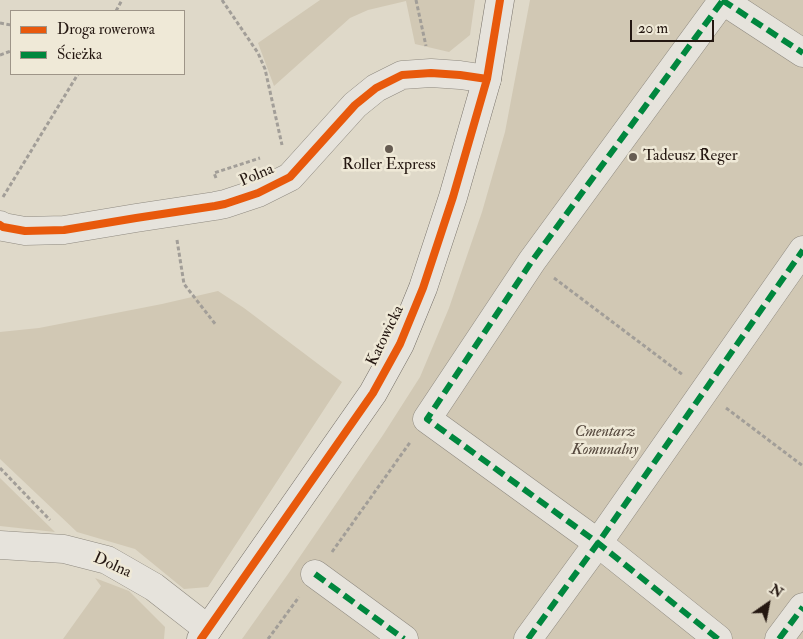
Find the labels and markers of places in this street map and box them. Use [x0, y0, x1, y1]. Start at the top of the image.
marker: Roller Express [383, 143, 395, 155]
place label: Tadeusz Reger [643, 147, 738, 167]
marker: Tadeusz Reger [627, 151, 639, 163]
place label: Roller Express [342, 156, 436, 176]

